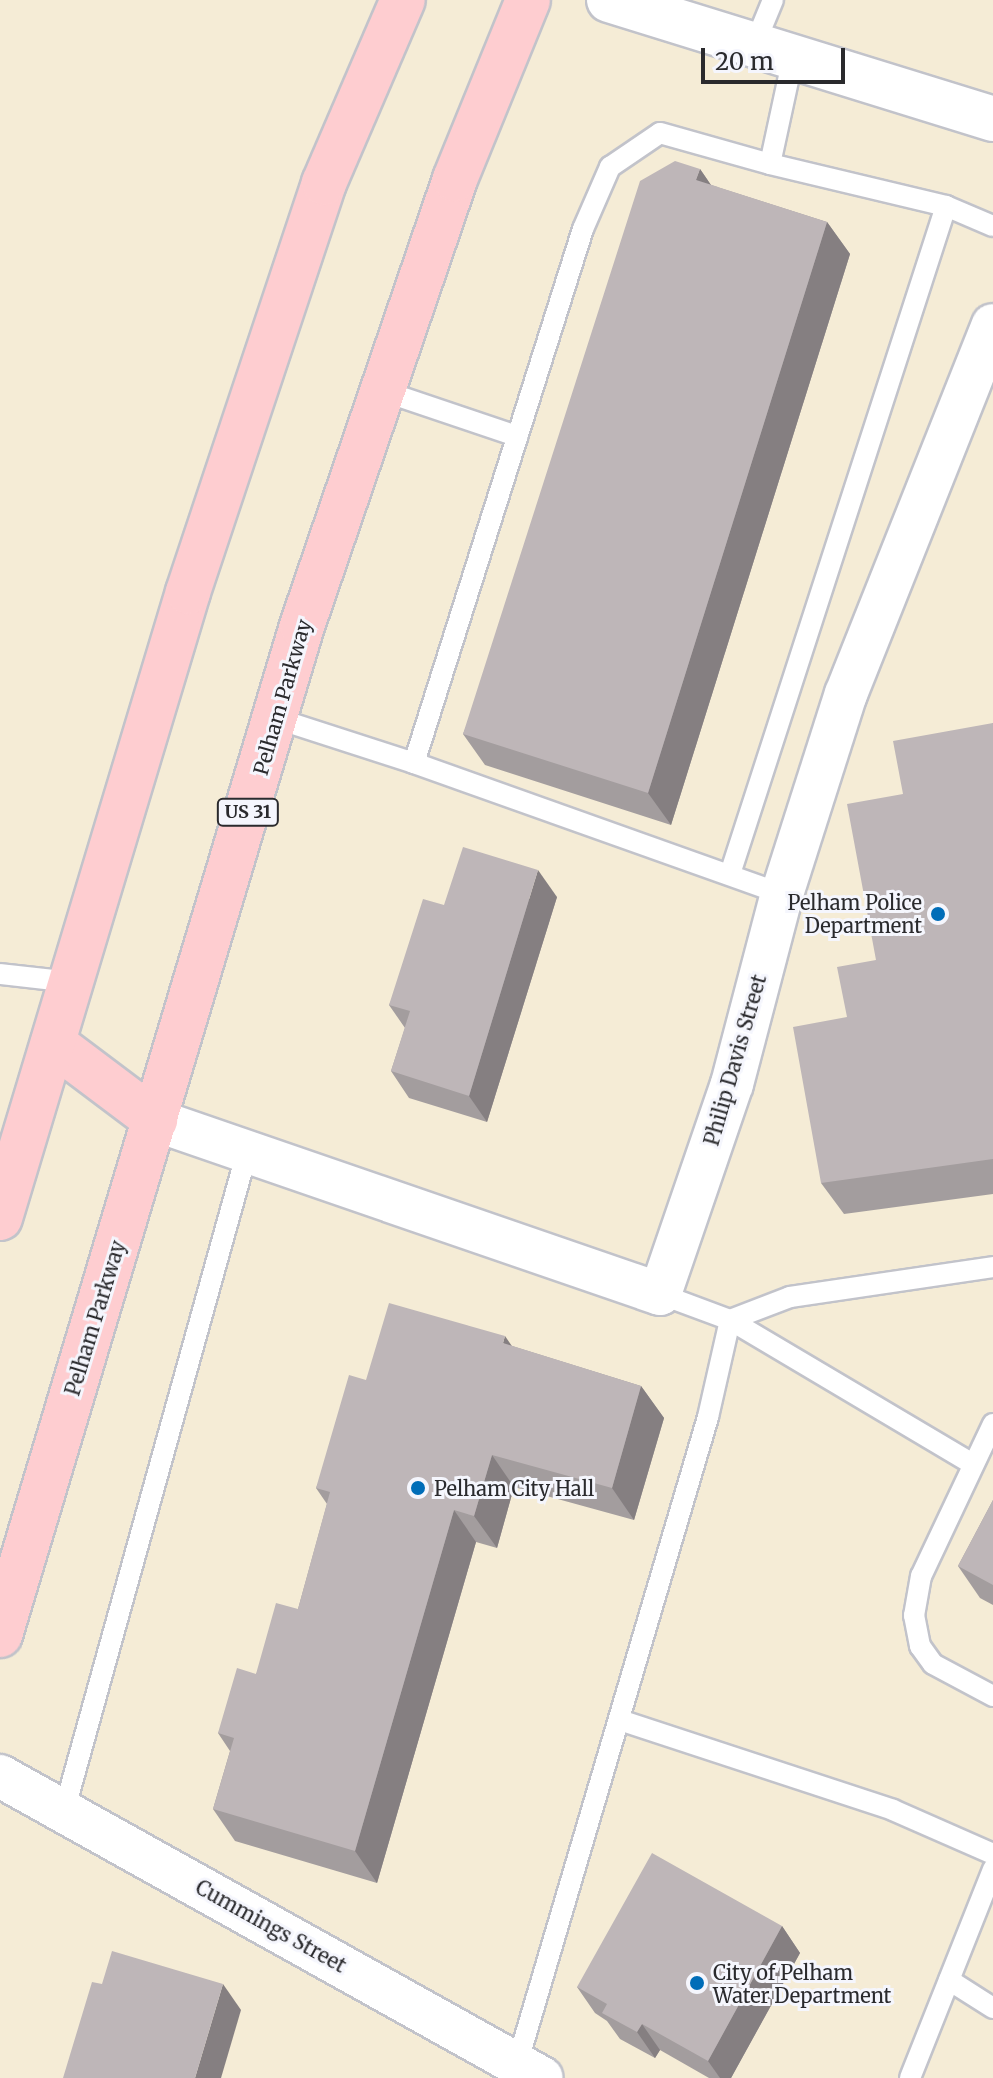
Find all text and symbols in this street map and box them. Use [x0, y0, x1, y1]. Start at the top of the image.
scale bar [705, 32, 849, 82]
text: 20 m [715, 46, 774, 77]
street label: Pelham Parkway [248, 616, 316, 778]
road number: US 31 [216, 798, 280, 826]
place label: Pelham Police Department [787, 890, 922, 937]
marker: Pelham Police Department [929, 905, 947, 923]
street label: Philip Davis Street [699, 972, 771, 1148]
street label: Pelham Parkway [60, 1238, 130, 1398]
place label: Pelham City Hall [434, 1476, 594, 1500]
marker: Pelham City Hall [409, 1479, 427, 1497]
street label: Cummings Street [192, 1875, 350, 1977]
place label: City of Pelham Water Department [713, 1960, 891, 2007]
marker: City of Pelham Water Department [688, 1974, 706, 1992]

